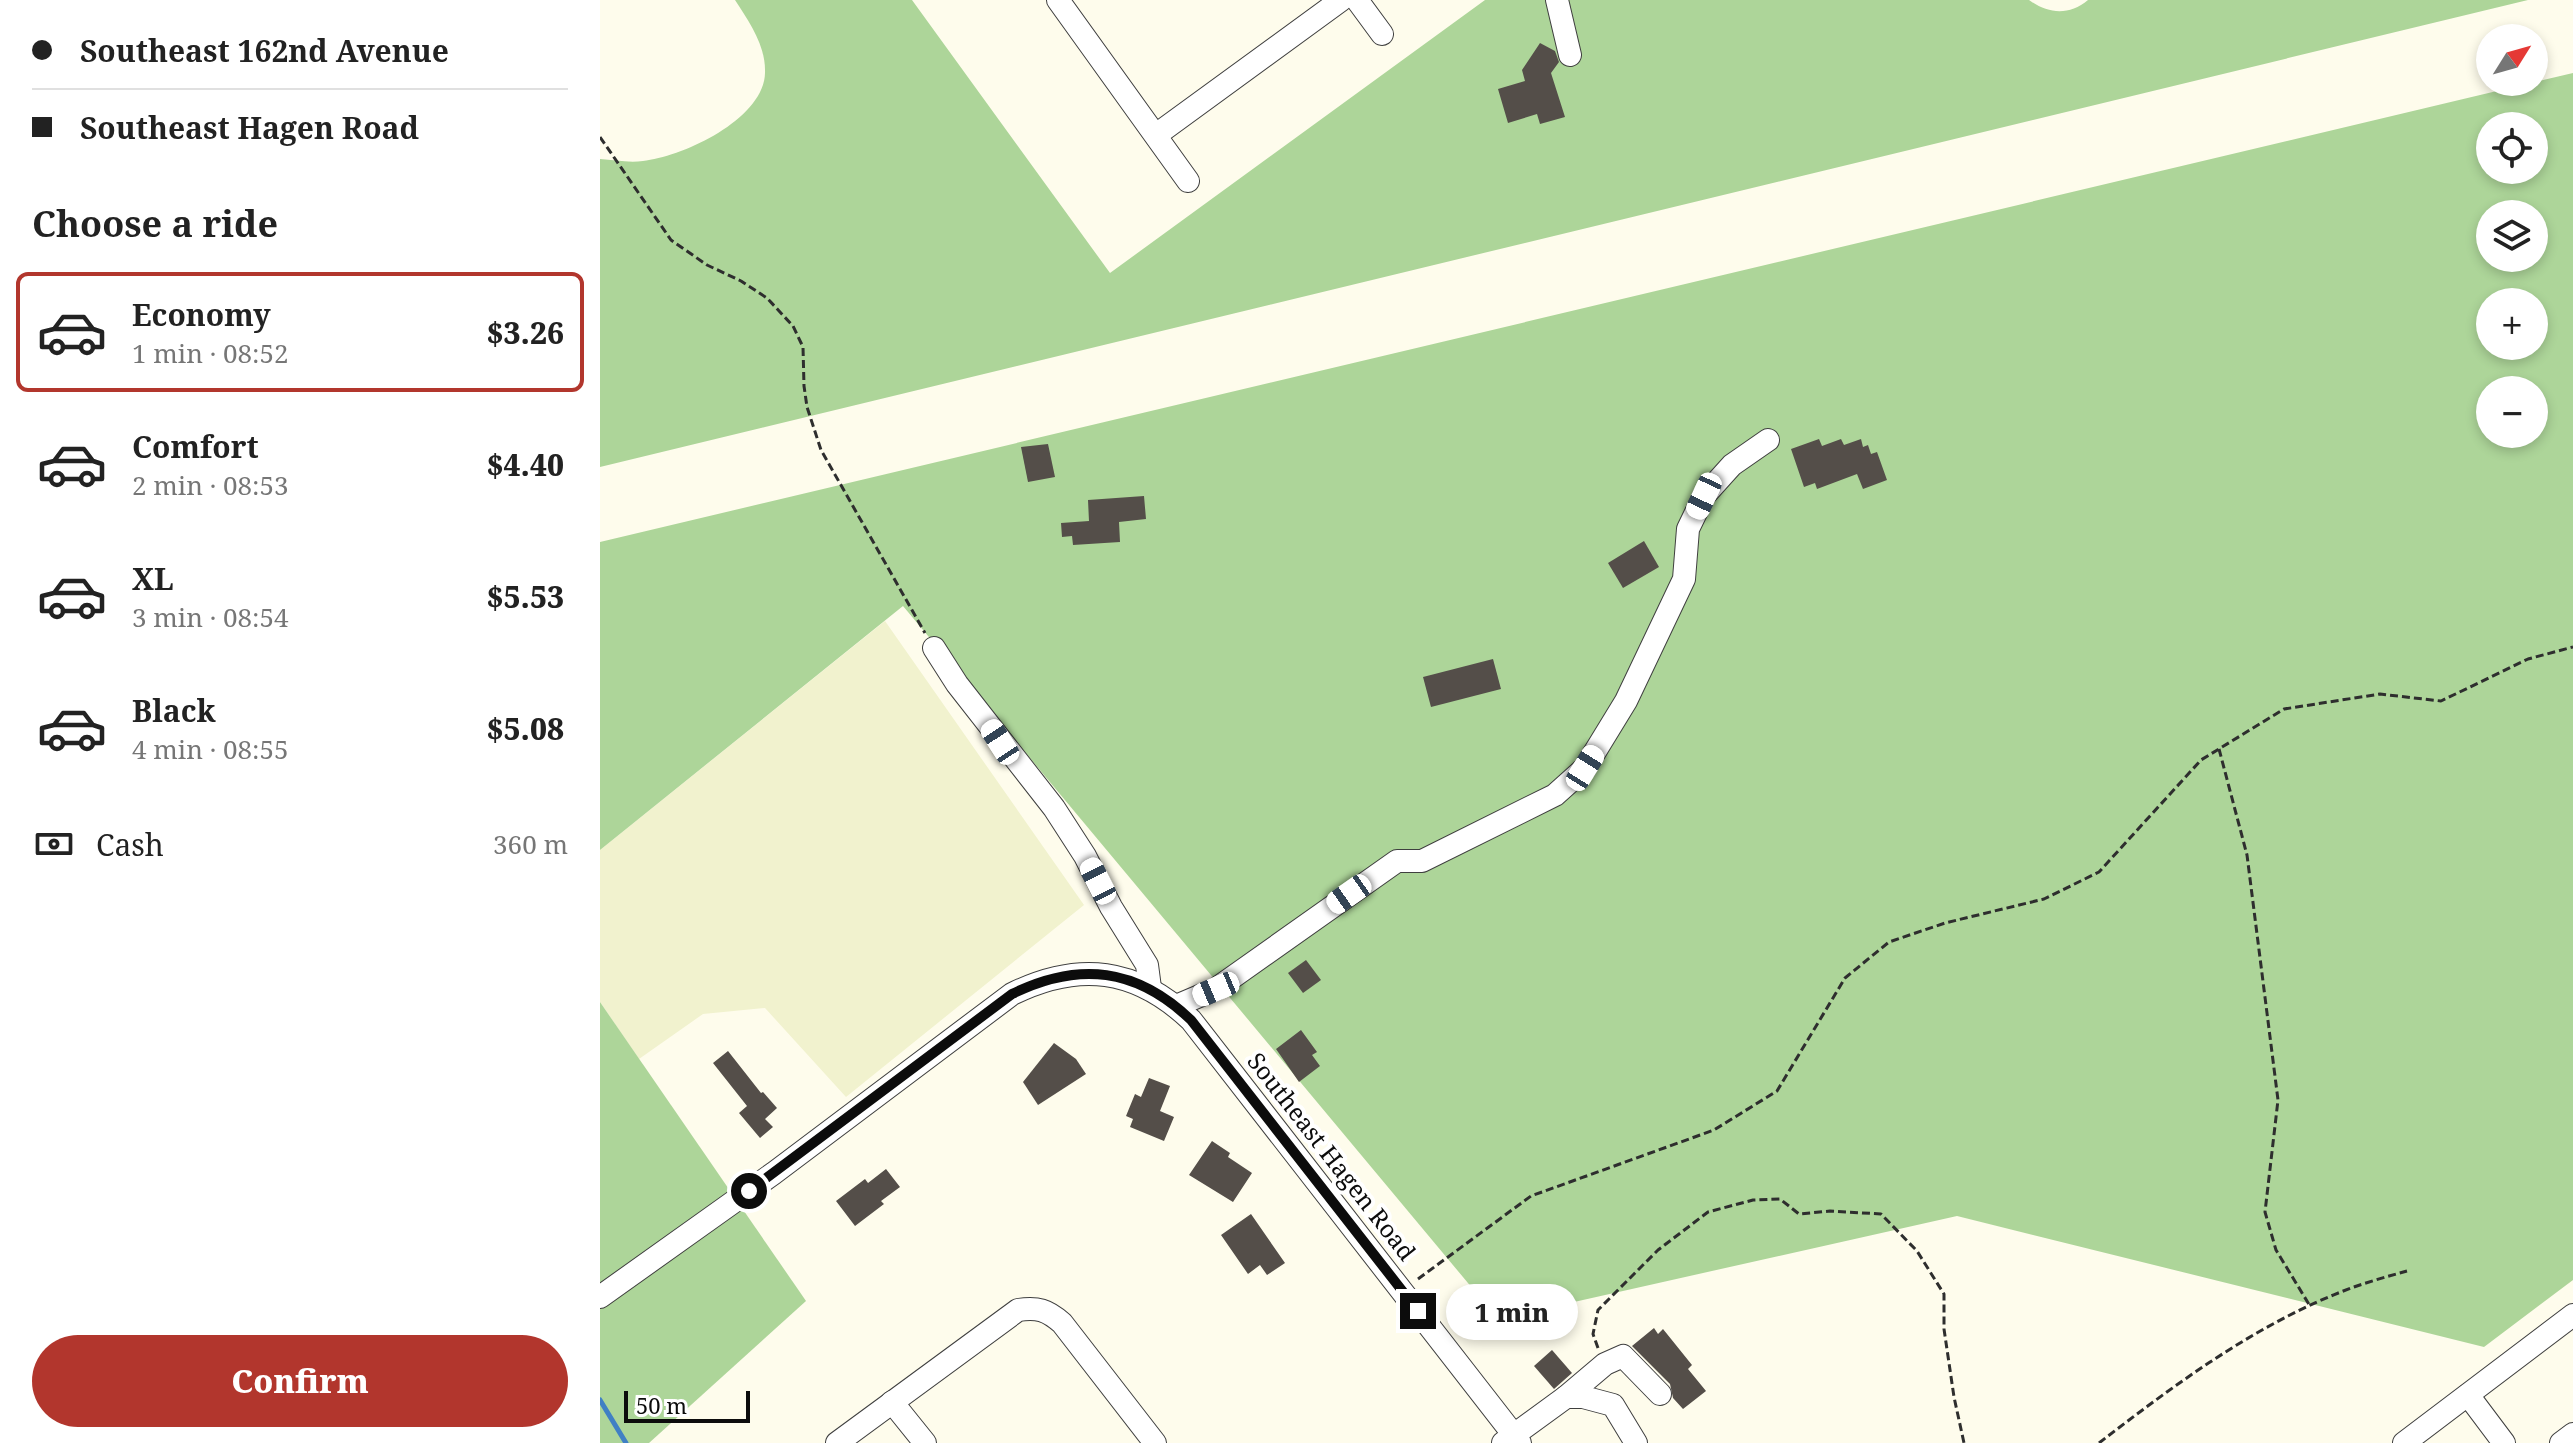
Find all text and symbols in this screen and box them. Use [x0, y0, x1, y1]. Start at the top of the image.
north arrow [2476, 24, 2548, 96]
map controls [2476, 24, 2548, 448]
text: Southeast 162nd Avenue [80, 30, 449, 71]
text: Southeast Hagen Road [80, 107, 419, 148]
button: locate [2476, 112, 2548, 184]
text: Choose a ride [32, 199, 278, 248]
button: layers [2476, 200, 2548, 272]
button: + [2476, 288, 2548, 360]
text: Economy [132, 294, 271, 335]
icon: car [36, 296, 108, 368]
text: $3.26 [487, 312, 564, 353]
text: 1 min · 08:52 [132, 335, 289, 371]
button: − [2476, 376, 2548, 448]
text: Comfort [132, 426, 259, 467]
icon: car [36, 428, 108, 500]
text: $4.40 [487, 444, 564, 485]
text: 2 min · 08:53 [132, 467, 289, 503]
car [1683, 469, 1725, 523]
text: XL [132, 558, 174, 599]
icon: car [36, 560, 108, 632]
text: $5.53 [487, 576, 564, 617]
text: 3 min · 08:54 [132, 599, 289, 635]
text: Black [132, 690, 216, 731]
icon: car [36, 692, 108, 764]
text: $5.08 [487, 708, 564, 749]
car [977, 715, 1023, 769]
text: 4 min · 08:55 [132, 731, 289, 767]
car [1562, 741, 1608, 795]
icon: cash [32, 822, 76, 866]
text: Cash [96, 824, 164, 865]
text: 360 m [493, 826, 568, 862]
car [1076, 854, 1120, 908]
car [1322, 870, 1376, 918]
car [1189, 969, 1243, 1009]
street label: Southeast Hagen Road [1241, 1045, 1424, 1267]
route start [731, 1173, 767, 1209]
callout: 1 min [1446, 1283, 1578, 1339]
route end [1400, 1293, 1436, 1329]
text: 1 min [1475, 1294, 1549, 1330]
button: Confirm [32, 1335, 568, 1427]
scale bar [624, 1387, 750, 1423]
text: 50 m [636, 1390, 687, 1420]

